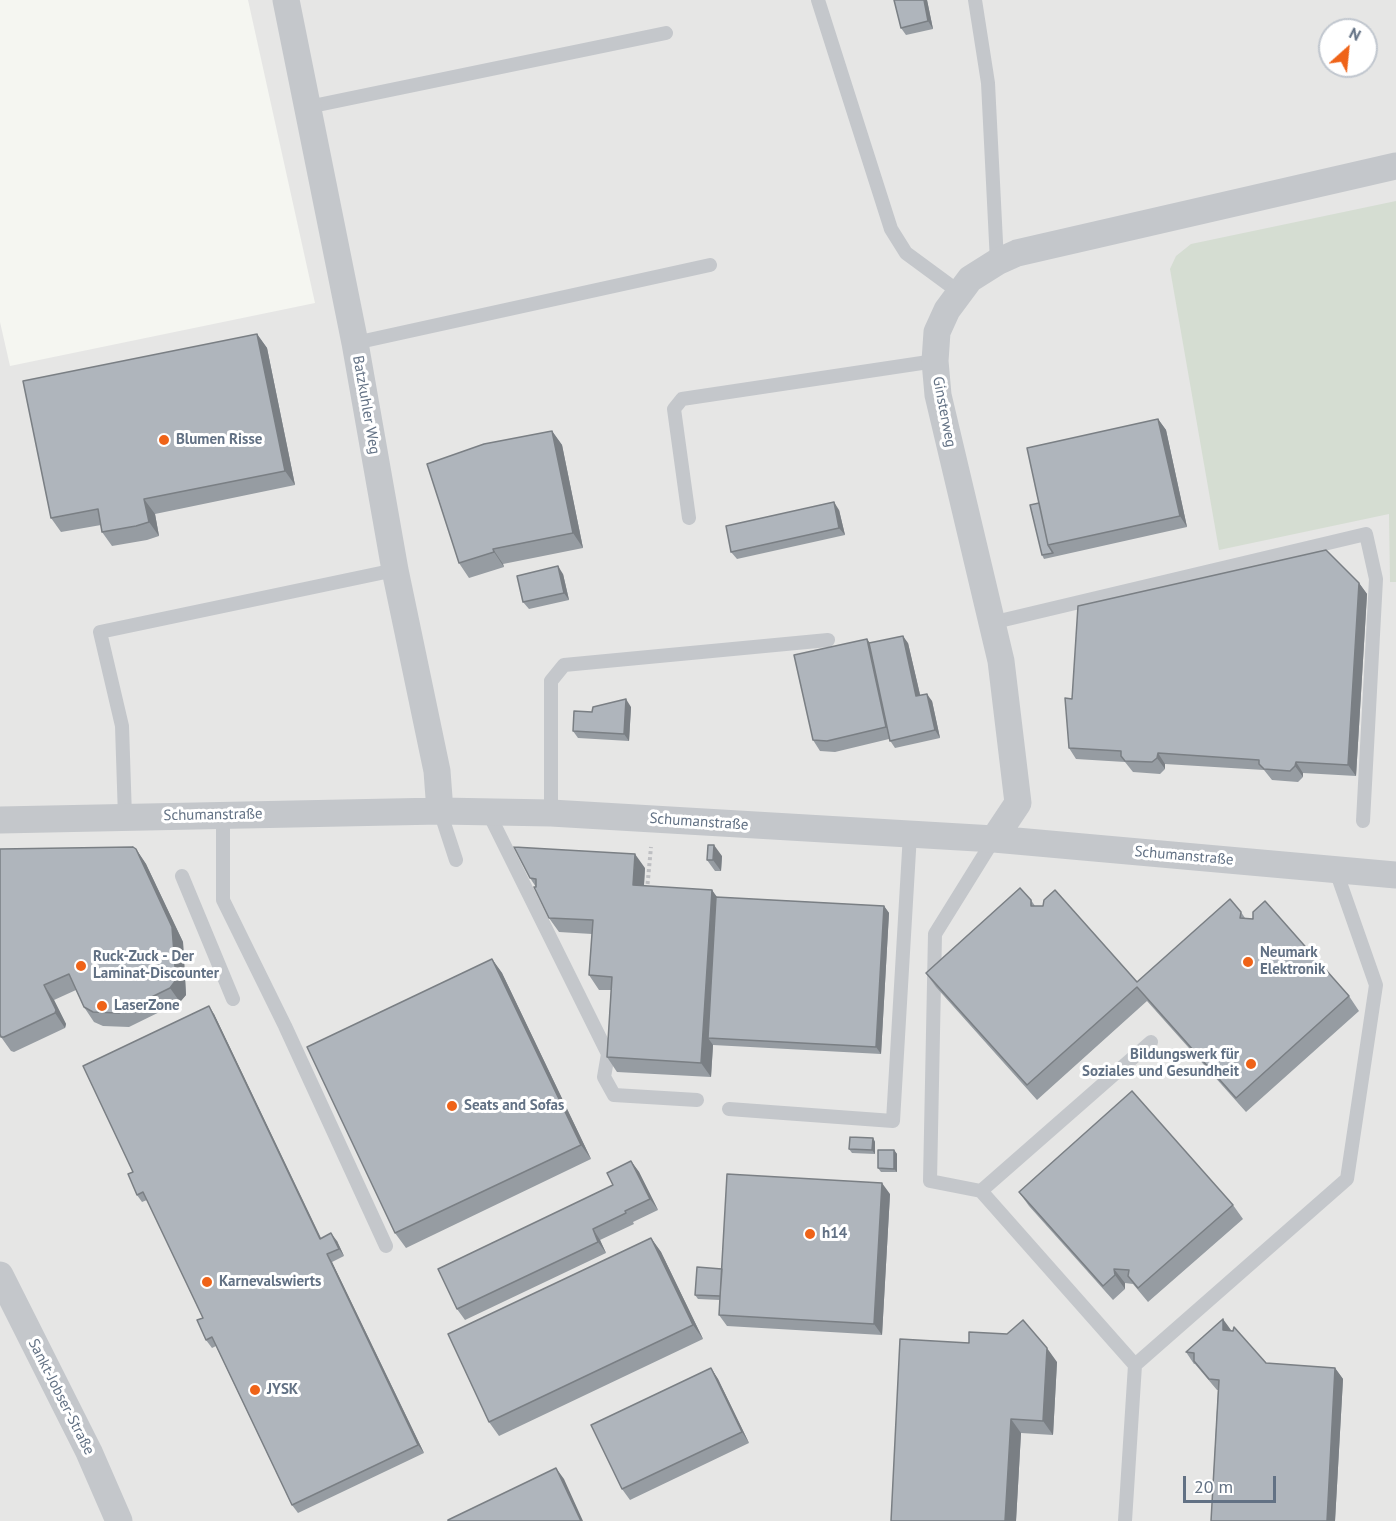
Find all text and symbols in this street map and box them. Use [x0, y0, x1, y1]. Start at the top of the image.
north arrow [1318, 18, 1378, 78]
text: N [1346, 22, 1364, 45]
street label: Batzkuhler Weg [348, 354, 384, 456]
street label: Ginsterweg [928, 375, 960, 449]
place label: Blumen Risse [176, 431, 262, 449]
marker: Blumen Risse [157, 433, 171, 447]
street label: Schumanstraße [163, 805, 263, 825]
street label: Schumanstraße [649, 810, 749, 834]
street label: Schumanstraße [1134, 843, 1234, 869]
place label: Neumark Elektronik [1260, 944, 1325, 979]
place label: Ruck-Zuck - Der Laminat-Discounter [93, 948, 219, 983]
marker: Neumark Elektronik [1241, 955, 1255, 969]
marker: Ruck-Zuck - Der Laminat-Discounter [74, 959, 88, 973]
place label: LaserZone [114, 997, 180, 1015]
marker: LaserZone [95, 999, 109, 1013]
place label: Bildungswerk für Soziales und Gesundheit [1082, 1046, 1239, 1081]
marker: Bildungswerk für Soziales und Gesundheit [1244, 1057, 1258, 1071]
place label: Seats and Sofas [464, 1097, 564, 1115]
marker: Seats and Sofas [445, 1099, 459, 1113]
place label: h14 [822, 1225, 847, 1243]
marker: h14 [803, 1227, 817, 1241]
place label: Karnevalswierts [219, 1273, 321, 1291]
marker: Karnevalswierts [200, 1275, 214, 1289]
street label: Sankt-Jobser-Straße [24, 1336, 98, 1458]
place label: JYSK [267, 1381, 298, 1399]
marker: JYSK [248, 1383, 262, 1397]
scale bar [1186, 1464, 1279, 1502]
text: 20 m [1194, 1475, 1233, 1498]

